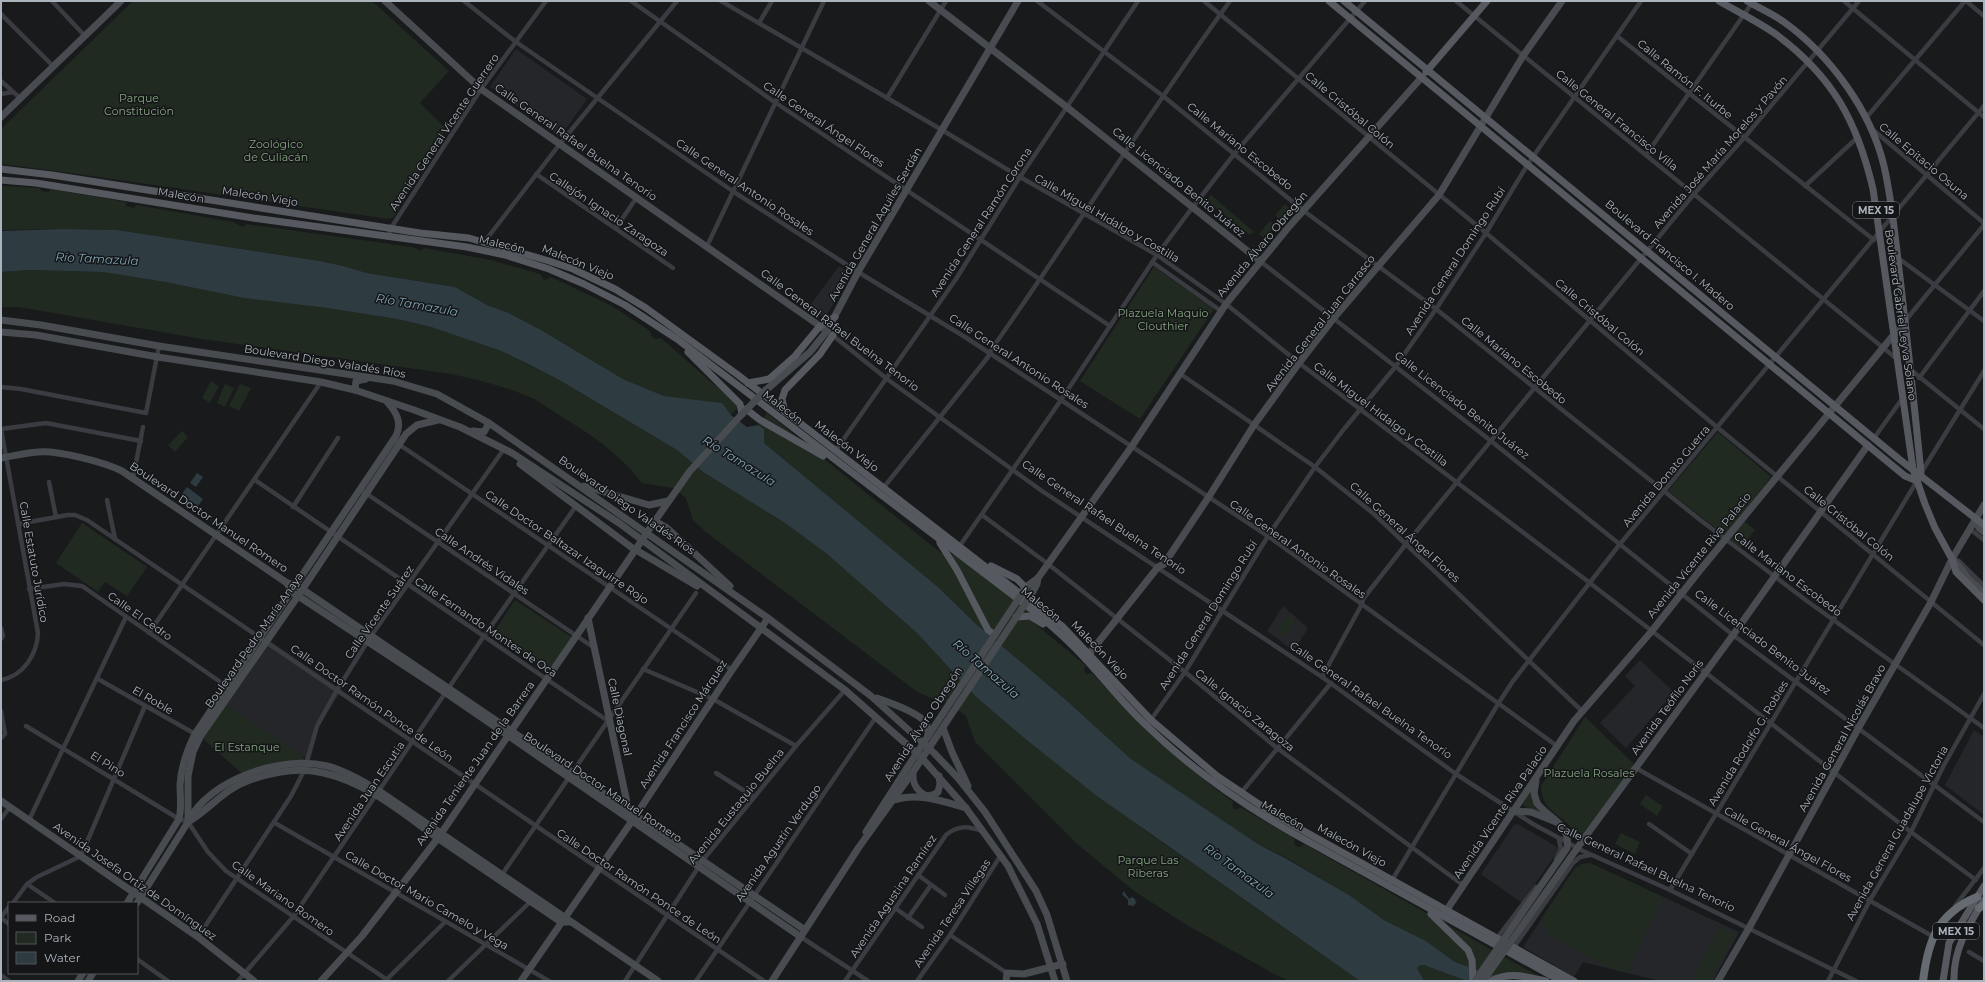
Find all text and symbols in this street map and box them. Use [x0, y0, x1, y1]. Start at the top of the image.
street label: Calle Ramón F. Iturbe [1635, 36, 1736, 122]
street label: Avenida General Vicente Guerrero [386, 51, 502, 213]
street label: Calle General Francisco Villa [1553, 66, 1681, 174]
street label: Calle Cristóbal Colón [1302, 68, 1398, 152]
street label: Avenida José María Morelos y Pavón [1650, 73, 1790, 231]
street label: Calle General Ángel Flores [761, 78, 888, 170]
street label: Calle General Rafael Buelna Tenorio [492, 80, 660, 204]
park label: Parque Constitución [104, 91, 174, 118]
street label: Calle Mariano Escobedo [1184, 99, 1296, 193]
street label: Calle Epitacio Osuna [1876, 119, 1972, 203]
street label: Calle Licenciado Benito Juárez [1110, 124, 1249, 240]
street label: Calle General Antonio Rosales [673, 135, 817, 239]
park label: Zoológico de Culiacán [244, 137, 308, 164]
street label: Avenida General Aquiles Serdán [825, 145, 925, 303]
street label: Avenida General Ramón Corona [927, 145, 1035, 299]
street label: Callejón Ignacio Zaragoza [547, 169, 671, 259]
street label: Calle Miguel Hidalgo y Costilla [1032, 171, 1182, 265]
street label: Malecón Viejo [221, 183, 299, 209]
street label: Avenida General Domingo Rubí [1402, 183, 1509, 338]
street label: Malecón [157, 184, 205, 206]
street label: Avenida Álvaro Obregón [1214, 188, 1310, 300]
street label: Boulevard Francisco I. Madero [1602, 197, 1738, 313]
road number: MEX 15 [1853, 202, 1899, 218]
street label: Boulevard Gabriel Leyva Solano [1882, 229, 1920, 402]
street label: Malecón [478, 232, 526, 256]
street label: Malecón Viejo [540, 241, 616, 283]
water label: Río Tamazula [55, 249, 139, 268]
street label: Avenida General Juan Carrasco [1262, 252, 1378, 394]
street label: Calle General Rafael Buelna Tenorio [758, 266, 922, 394]
street label: Calle Cristóbal Colón [1552, 275, 1648, 359]
water label: Río Tamazula [375, 290, 459, 319]
park label: Plazuela Maquio Clouthier [1117, 306, 1209, 333]
street label: Calle General Antonio Rosales [947, 311, 1092, 412]
street label: Calle Mariano Escobedo [1458, 313, 1570, 407]
street label: Boulevard Diego Valadés Ríos [243, 341, 407, 381]
street label: Calle Licenciado Benito Juárez [1392, 348, 1532, 462]
street label: Calle Miguel Hidalgo y Costilla [1311, 359, 1451, 469]
street label: Malecón [760, 387, 806, 427]
street label: Malecón Viejo [812, 417, 882, 475]
street label: Avenida Donato Guerra [1619, 422, 1713, 530]
water label: Río Tamazula [700, 432, 779, 489]
street label: Boulevard Diego Valadés Ríos [556, 452, 698, 558]
street label: Calle General Rafael Buelna Tenorio [1019, 457, 1189, 577]
street label: Boulevard Doctor Manuel Romero [127, 459, 291, 575]
street label: Calle General Ángel Flores [1347, 479, 1464, 586]
street label: Calle Cristóbal Colón [1801, 482, 1897, 564]
street label: Calle Doctor Baltazar Izaguirre Rojo [483, 487, 652, 607]
street label: Avenida Vicente Riva Palacio [1644, 489, 1754, 621]
street label: Calle General Antonio Rosales [1227, 496, 1369, 602]
street label: Calle Estatuto Jurídico [16, 500, 52, 624]
street label: Calle Andrés Vidales [432, 524, 532, 598]
street label: Calle Mariano Escobedo [1731, 529, 1845, 619]
street label: Avenida General Domingo Rubí [1156, 537, 1261, 692]
street label: Calle Vicente Suárez [341, 562, 417, 662]
street label: Boulevard Pedro María Anaya [202, 569, 306, 711]
street label: Calle Fernando Montes de Oca [412, 574, 560, 680]
street label: Malecón [1018, 584, 1064, 624]
street label: Calle Licenciado Benito Juárez [1692, 586, 1834, 698]
street label: Calle El Cedro [105, 589, 175, 643]
street label: Malecón Viejo [1068, 618, 1132, 683]
water label: Río Tamazula [950, 636, 1023, 702]
street label: Calle General Rafael Buelna Tenorio [1287, 638, 1455, 762]
street label: Calle Doctor Ramón Ponce de León [288, 641, 456, 765]
street label: Avenida Teófilo Noris [1628, 656, 1707, 757]
street label: Avenida Francisco Márquez [636, 657, 730, 791]
street label: Avenida General Nicolás Bravo [1795, 662, 1889, 814]
street label: Avenida Álvaro Obregón [881, 664, 965, 784]
street label: Calle Ignacio Zaragoza [1192, 666, 1298, 754]
street label: Calle Diagonal [605, 677, 635, 757]
street label: Avenida Rodolfo G. Robles [1705, 677, 1791, 808]
street label: Avenida Teniente Juan de la Barrera [413, 678, 537, 848]
street label: El Roble [130, 683, 176, 718]
street label: Boulevard Doctor Manuel Romero [521, 729, 685, 845]
street label: Avenida Juan Escutia [330, 739, 408, 843]
park label: El Estanque [214, 740, 280, 754]
street label: Avenida Vicente Riva Palacio [1450, 743, 1550, 881]
street label: Avenida General Guadalupe Victoria [1843, 743, 1951, 923]
street label: Avenida Eustaquio Buelna [685, 745, 787, 867]
street label: El Pino [88, 748, 128, 780]
park label: Plazuela Rosales [1543, 766, 1635, 780]
street label: Avenida Agustín Verdugo [732, 781, 824, 905]
street label: Malecón [1259, 797, 1307, 833]
street label: Calle General Ángel Flores [1722, 803, 1855, 885]
street label: Avenida Josefa Ortiz de Domínguez [50, 819, 220, 943]
street label: Calle General Rafael Buelna Tenorio [1555, 819, 1737, 915]
street label: Malecón Viejo [1315, 820, 1389, 870]
street label: Calle Doctor Ramón Ponce de León [554, 825, 724, 947]
street label: Avenida Agustina Ramírez [847, 832, 940, 960]
water label: Río Tamazula [1201, 840, 1277, 901]
street label: Calle Doctor Mario Camelo y Vega [343, 847, 511, 953]
park label: Parque Las Riberas [1117, 853, 1179, 880]
street label: Avenida Teresa Villegas [911, 856, 994, 970]
street label: Calle Mariano Romero [229, 857, 337, 939]
legend [8, 902, 138, 974]
text: Road [44, 910, 75, 925]
road number: MEX 15 [1933, 923, 1979, 939]
text: Park [44, 930, 72, 945]
text: Water [44, 950, 81, 965]

